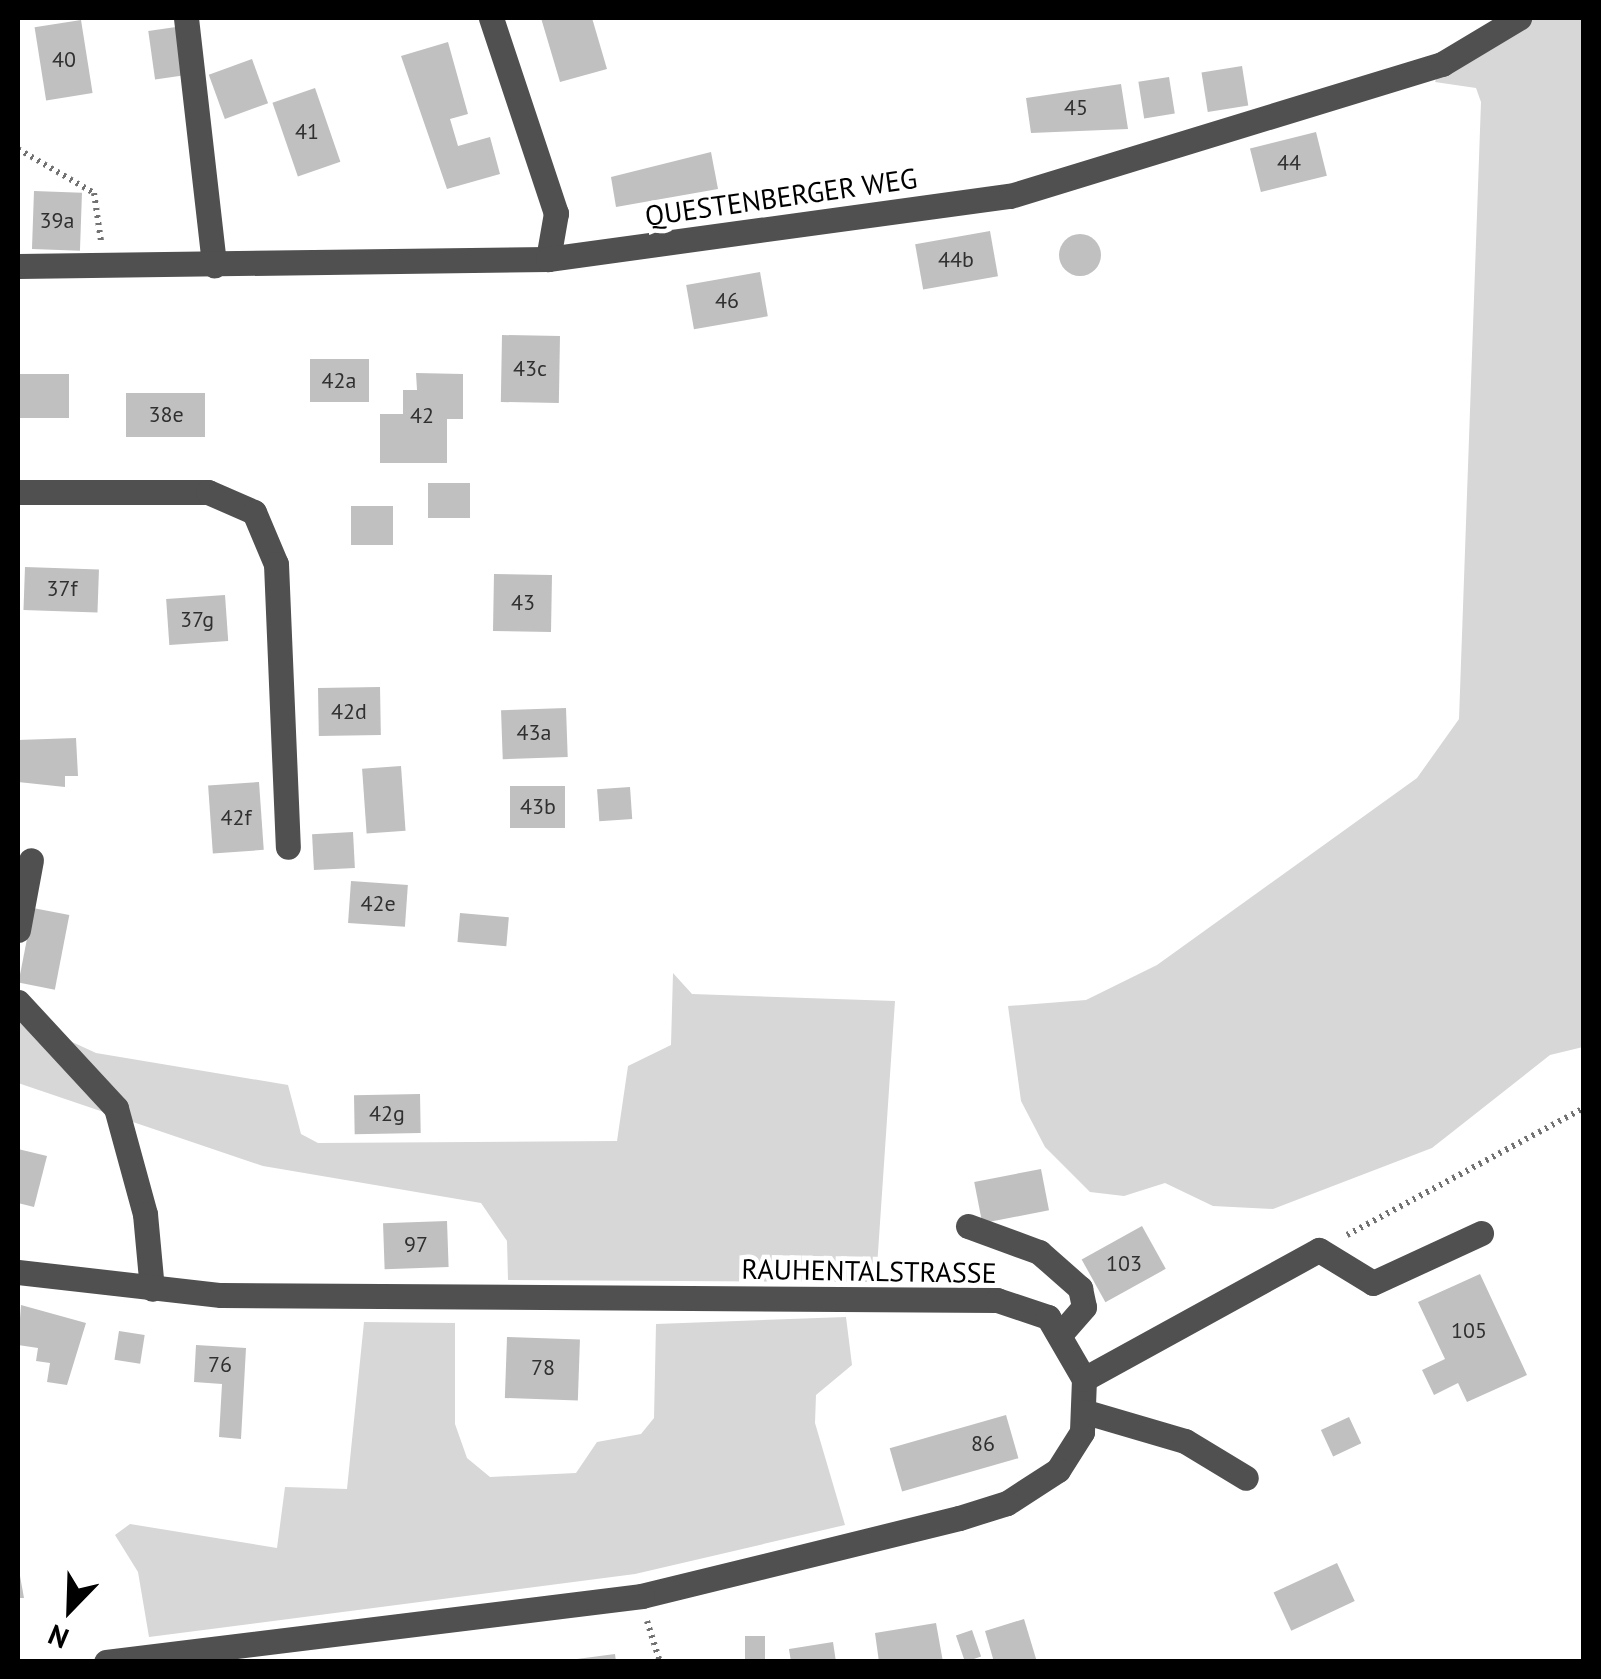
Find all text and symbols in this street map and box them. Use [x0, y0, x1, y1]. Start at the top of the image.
house number: 40 [52, 47, 76, 73]
house number: 45 [1064, 95, 1088, 121]
house number: 41 [295, 119, 319, 145]
house number: 44 [1277, 150, 1301, 176]
street label: QUESTENBERGER WEG [642, 161, 920, 233]
house number: 39a [40, 208, 74, 234]
house number: 44b [938, 247, 974, 273]
house number: 46 [715, 288, 739, 314]
house number: 43c [513, 356, 547, 382]
house number: 42a [322, 368, 356, 394]
house number: 38e [148, 402, 184, 428]
house number: 42 [410, 403, 434, 429]
house number: 37f [47, 576, 77, 602]
house number: 43 [511, 590, 535, 616]
house number: 37g [180, 607, 214, 633]
house number: 42d [331, 699, 367, 725]
house number: 43a [517, 720, 551, 746]
house number: 43b [520, 794, 556, 820]
house number: 42f [221, 805, 251, 831]
house number: 42e [360, 891, 396, 917]
house number: 42g [369, 1101, 405, 1127]
house number: 97 [404, 1232, 428, 1258]
house number: 103 [1106, 1251, 1142, 1277]
street label: RAUHENTALSTRASSE [741, 1252, 997, 1290]
house number: 105 [1451, 1318, 1487, 1344]
house number: 76 [208, 1352, 232, 1378]
house number: 78 [531, 1355, 555, 1381]
house number: 86 [971, 1431, 995, 1457]
north arrow [20, 1559, 120, 1659]
text: N [42, 1616, 74, 1658]

